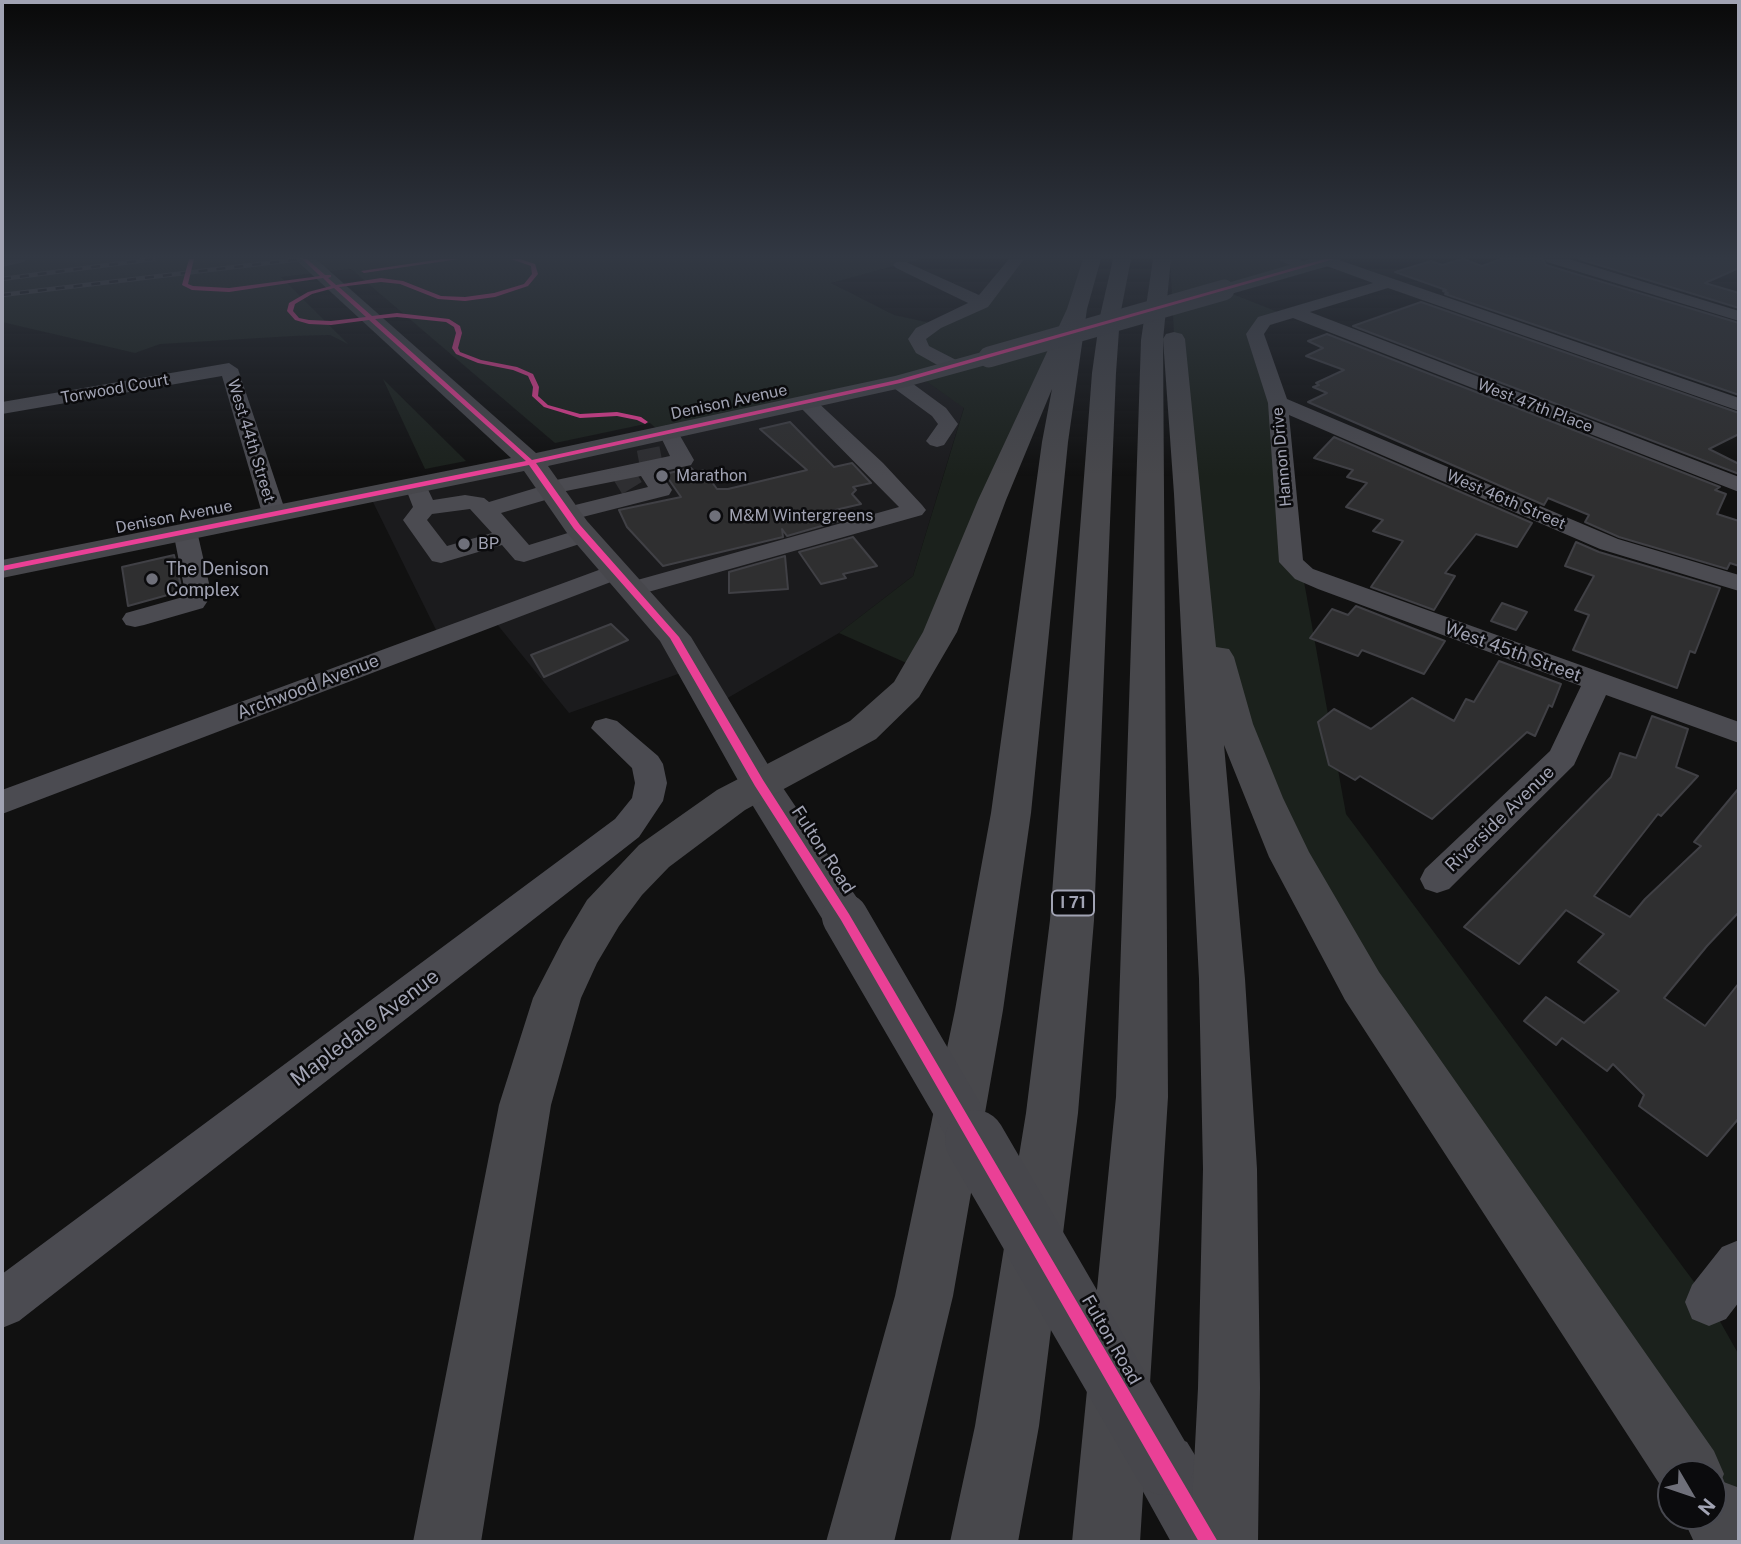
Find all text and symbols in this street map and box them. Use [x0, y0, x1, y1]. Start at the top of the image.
street label: Torwood Court [59, 370, 171, 408]
street label: West 47th Place [1475, 375, 1595, 437]
street label: West 44th Street [223, 377, 279, 505]
street label: Denison Avenue [669, 380, 789, 424]
street label: Hannon Drive [1268, 406, 1296, 508]
place label: Marathon [676, 466, 747, 486]
street label: West 46th Street [1443, 466, 1569, 534]
marker: Marathon [654, 468, 670, 484]
street label: Denison Avenue [114, 496, 234, 538]
place label: M&M Wintergreens [729, 506, 873, 526]
marker: M&M Wintergreens [707, 508, 723, 524]
place label: BP [478, 534, 499, 554]
marker: BP [456, 536, 472, 552]
place label: The Denison Complex [166, 558, 269, 600]
marker: The Denison Complex [144, 571, 160, 587]
street label: West 45th Street [1442, 617, 1584, 687]
street label: Archwood Avenue [234, 650, 382, 724]
street label: Riverside Avenue [1441, 761, 1559, 877]
street label: Fulton Road [787, 802, 859, 898]
road number: I 71 [1052, 890, 1094, 916]
street label: Mapledale Avenue [286, 964, 444, 1092]
street label: Fulton Road [1077, 1291, 1145, 1389]
north arrow [1657, 1460, 1727, 1530]
text: N [1694, 1494, 1720, 1520]

